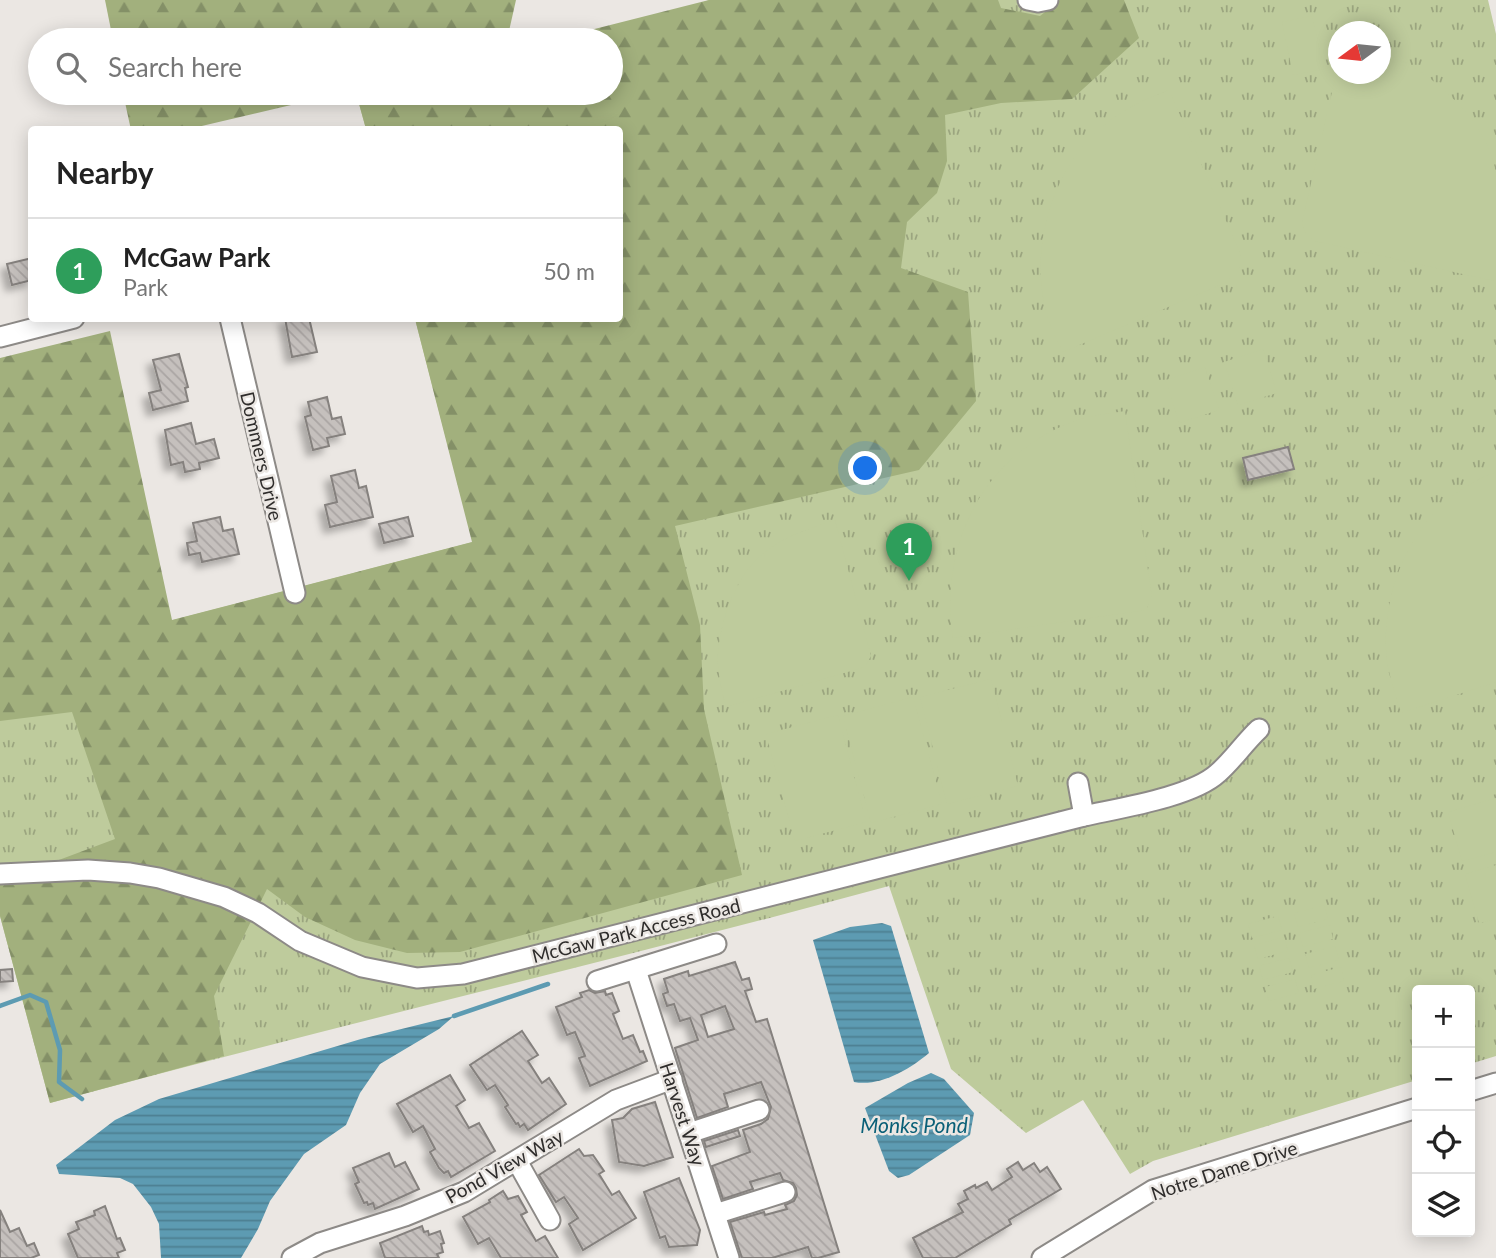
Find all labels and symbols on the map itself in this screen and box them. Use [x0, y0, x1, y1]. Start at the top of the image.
north arrow [1328, 21, 1391, 84]
street label: Dommers Drive [236, 389, 288, 523]
your location [848, 451, 882, 485]
pin: 1 [886, 523, 932, 581]
street label: McGaw Park Access Road [529, 893, 743, 967]
street label: Harvest Way [655, 1059, 711, 1169]
water label: Monks Pond [860, 1112, 968, 1137]
street label: Pond View Way [441, 1124, 567, 1208]
street label: Notre Dame Drive [1148, 1135, 1300, 1205]

